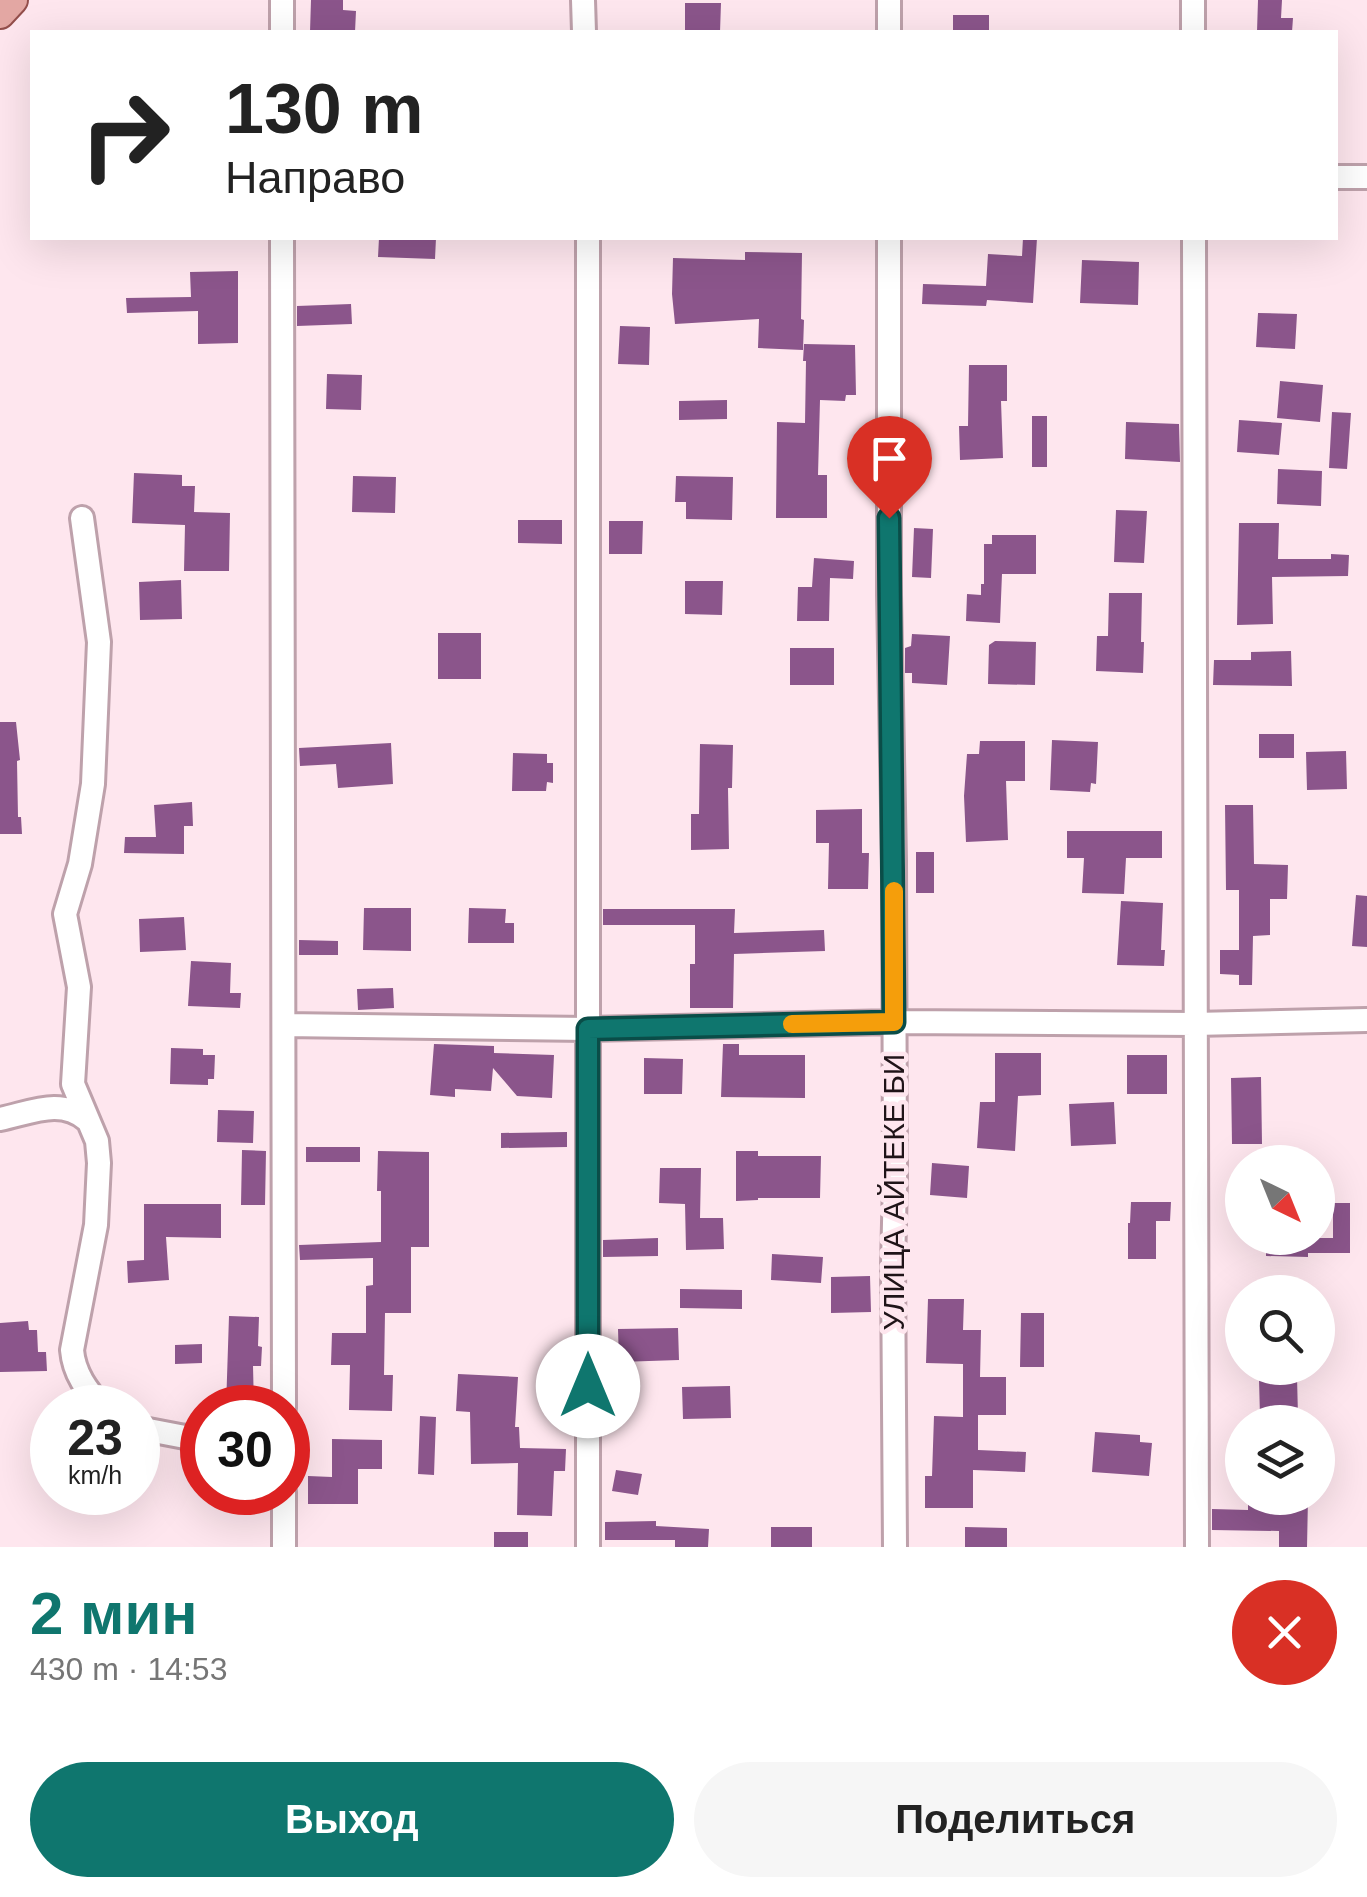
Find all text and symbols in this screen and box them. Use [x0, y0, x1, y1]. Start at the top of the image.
icon: right [60, 70, 190, 200]
text: 130 m [225, 70, 423, 148]
text: Направо [225, 152, 405, 203]
pin [847, 416, 932, 519]
icon: arrive [862, 431, 917, 486]
street label: УЛИЦА АЙТЕКЕ БИ [877, 1054, 910, 1330]
north arrow [1225, 1145, 1335, 1255]
map controls [1225, 1145, 1335, 1515]
button: search [1225, 1275, 1335, 1385]
position arrow [536, 1334, 640, 1438]
speed limit sign: 30 [180, 1385, 310, 1515]
button: layers [1225, 1405, 1335, 1515]
text: 23 [67, 1410, 123, 1466]
text: km/h [68, 1461, 122, 1489]
text: 2 мин [30, 1580, 198, 1647]
button: close [1232, 1580, 1337, 1685]
text: 430 m · 14:53 [30, 1651, 227, 1687]
button: Выход [30, 1762, 674, 1877]
button: Поделиться [694, 1762, 1337, 1877]

